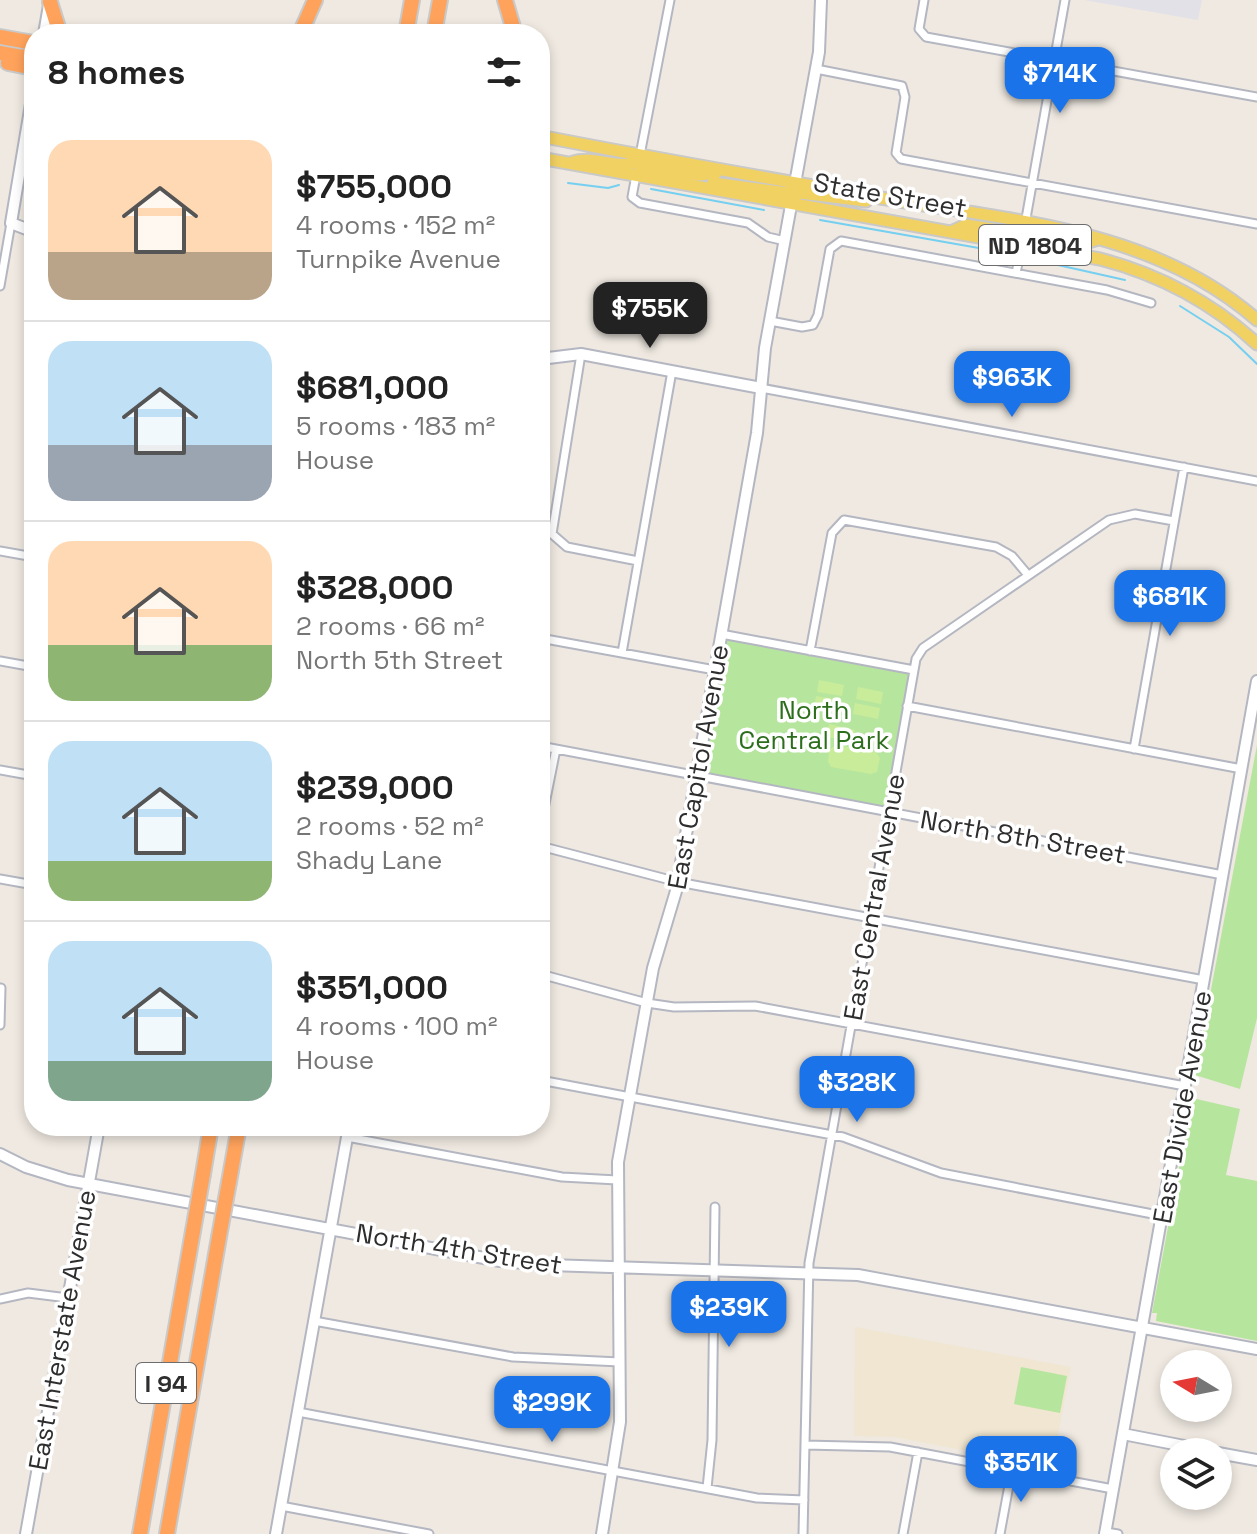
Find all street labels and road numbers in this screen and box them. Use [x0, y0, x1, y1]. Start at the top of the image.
street label: State Street [811, 165, 969, 225]
road number: ND 1804 [979, 225, 1091, 265]
street label: East Capitol Avenue [660, 642, 736, 892]
street label: East Central Avenue [836, 771, 912, 1023]
street label: North 8th Street [918, 802, 1128, 872]
street label: East Divide Avenue [1145, 988, 1219, 1226]
street label: East Interstate Avenue [21, 1187, 103, 1473]
street label: North 4th Street [354, 1216, 564, 1282]
road number: I 94 [136, 1363, 196, 1403]

